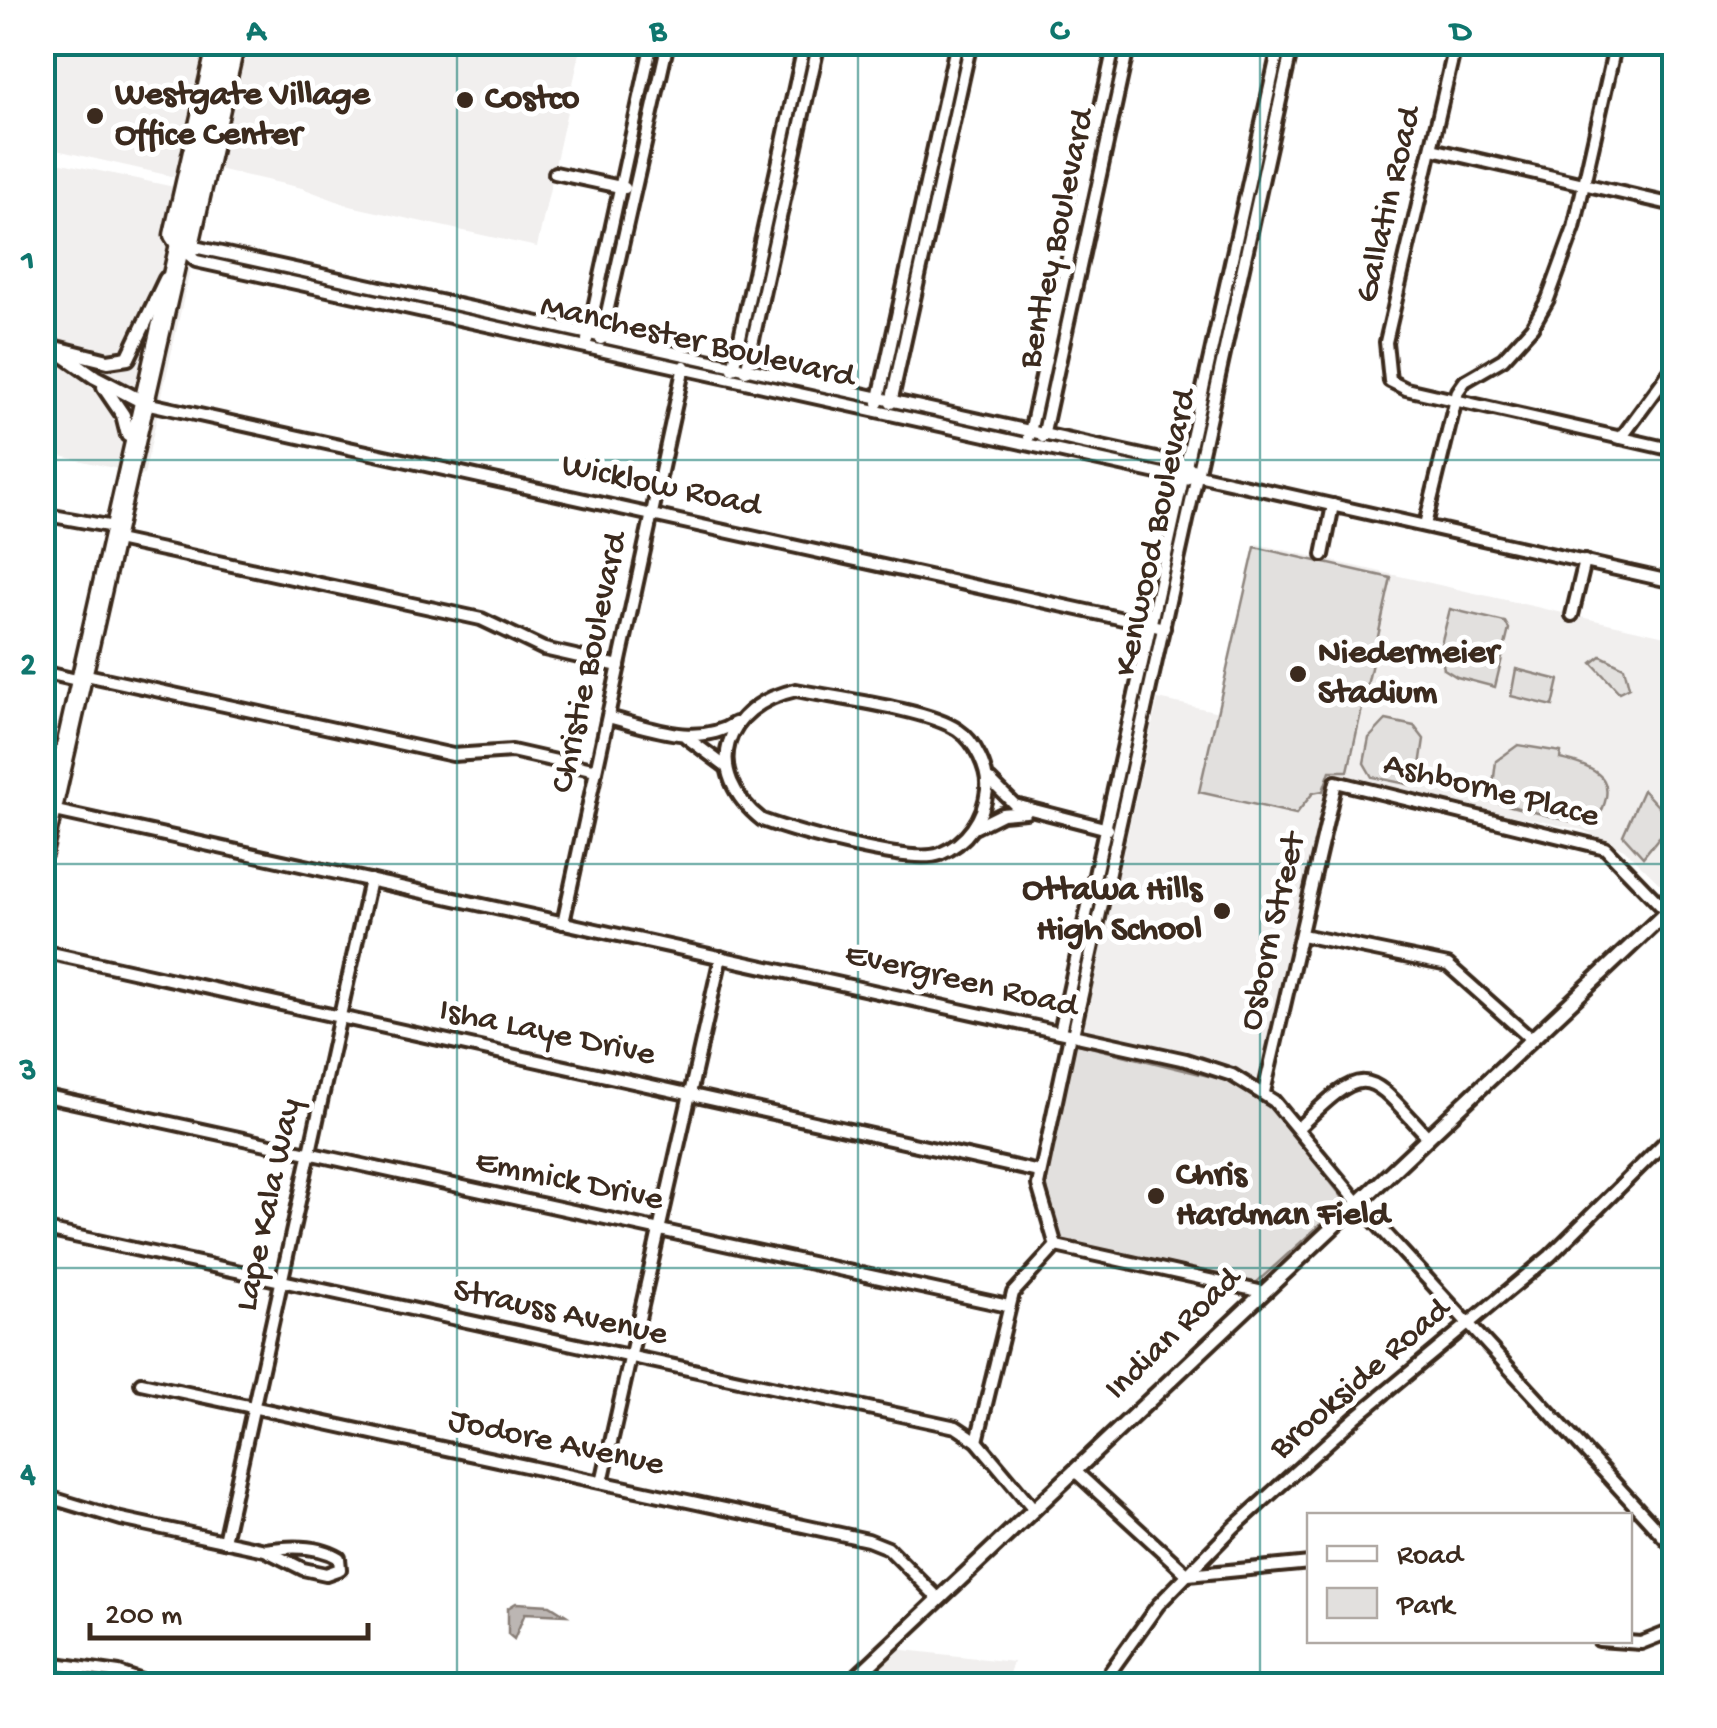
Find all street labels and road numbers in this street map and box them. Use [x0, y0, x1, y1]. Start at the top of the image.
street label: Gallatin Road [1348, 101, 1433, 307]
street label: Bentley Boulevard [1010, 103, 1106, 373]
street label: Manchester Boulevard [536, 287, 860, 400]
street label: Kenwood Boulevard [1107, 383, 1208, 680]
street label: Wicklow Road [558, 446, 767, 529]
street label: Christie Boulevard [543, 527, 639, 797]
street label: Ashborne Place [1379, 745, 1604, 839]
street label: Osborn Street [1231, 827, 1317, 1035]
street label: Evergreen Road [841, 935, 1084, 1029]
street label: Isha Laye Drive [435, 991, 660, 1077]
street label: Lape Kala Way [227, 1095, 313, 1315]
street label: Emmick Drive [471, 1142, 668, 1222]
street label: Indian Road [1097, 1258, 1253, 1410]
street label: Strauss Avenue [449, 1271, 672, 1357]
street label: Brookside Road [1262, 1289, 1462, 1470]
street label: Jodore Avenue [444, 1401, 668, 1487]

